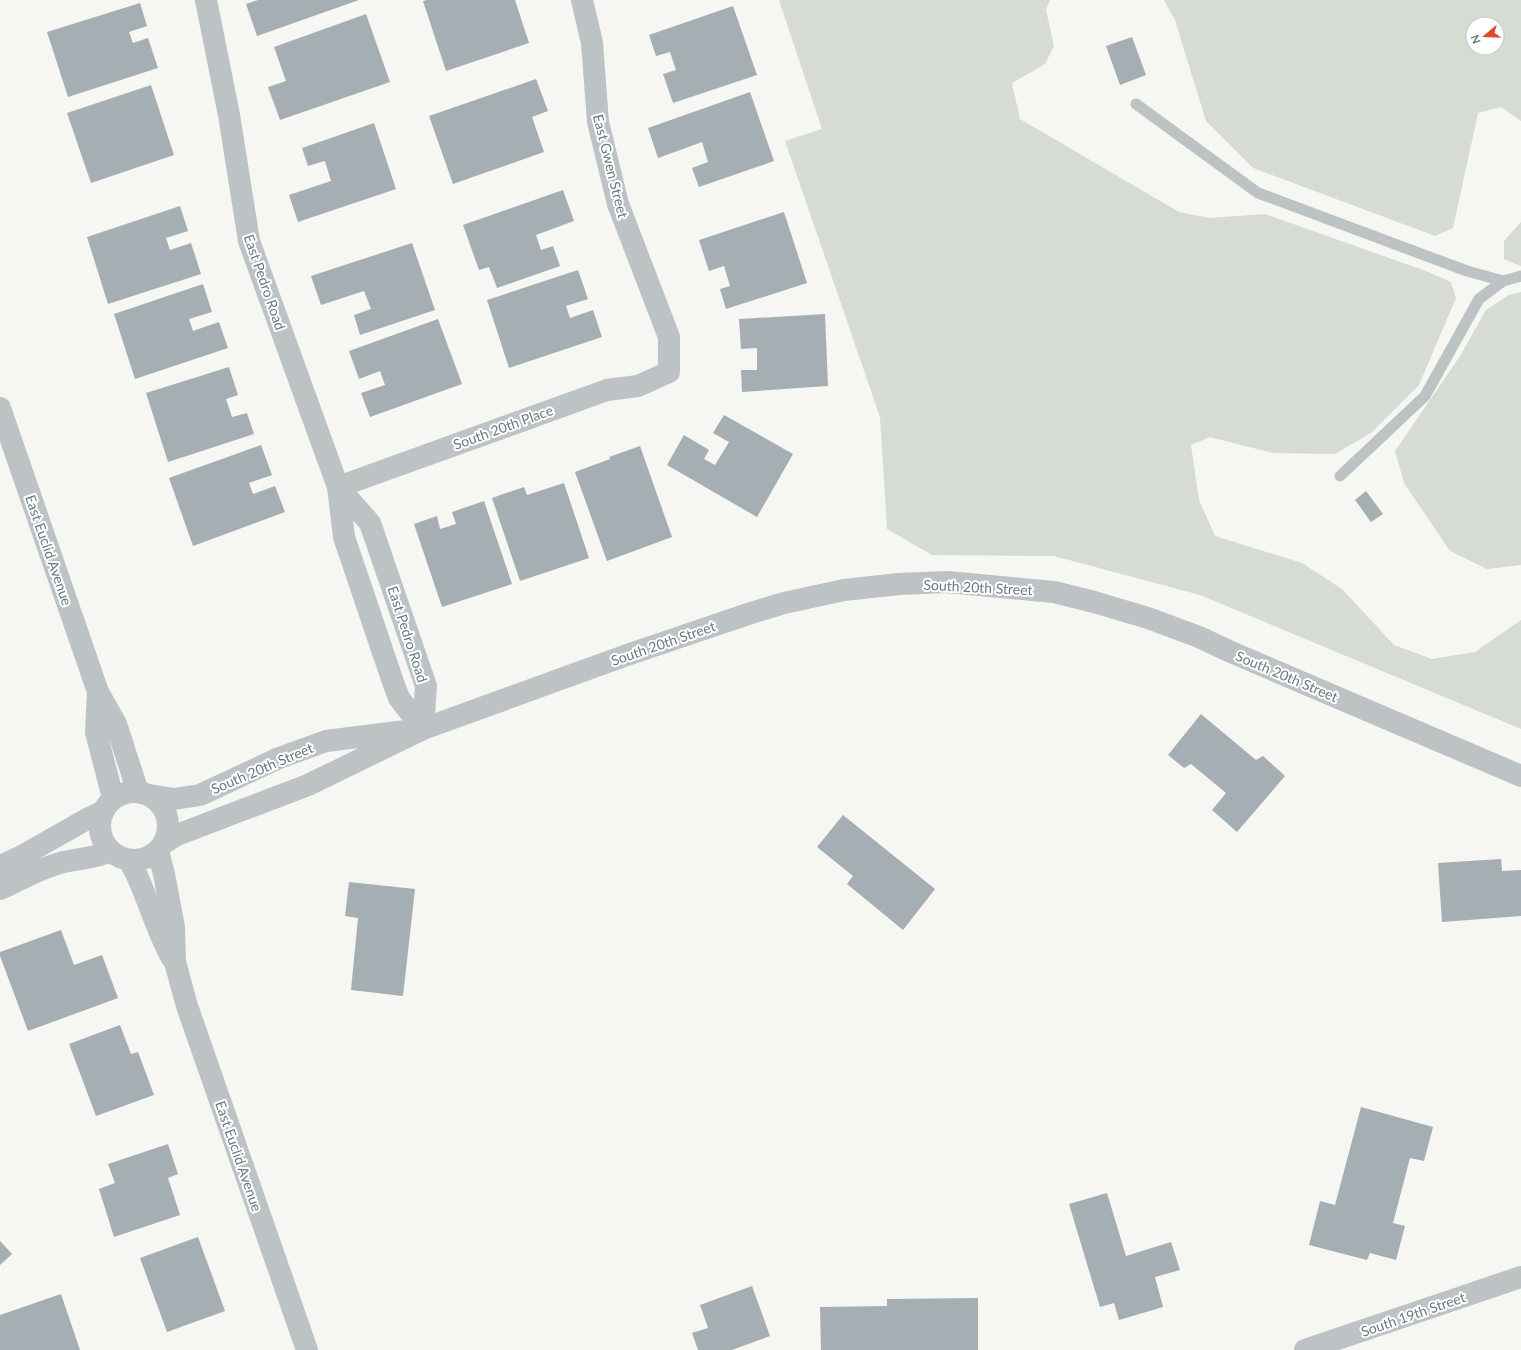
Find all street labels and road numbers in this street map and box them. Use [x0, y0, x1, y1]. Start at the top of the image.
street label: East Gwen Street [590, 112, 632, 220]
street label: East Pedro Road [241, 232, 289, 332]
street label: South 20th Place [451, 401, 555, 453]
street label: East Euclid Avenue [22, 492, 76, 608]
street label: South 20th Street [923, 576, 1033, 598]
street label: East Pedro Road [384, 584, 432, 684]
street label: South 20th Street [609, 617, 717, 669]
street label: South 20th Street [1233, 647, 1341, 705]
street label: South 20th Street [208, 739, 316, 797]
street label: East Euclid Avenue [212, 1098, 266, 1214]
street label: South 19th Street [1359, 1288, 1467, 1340]

